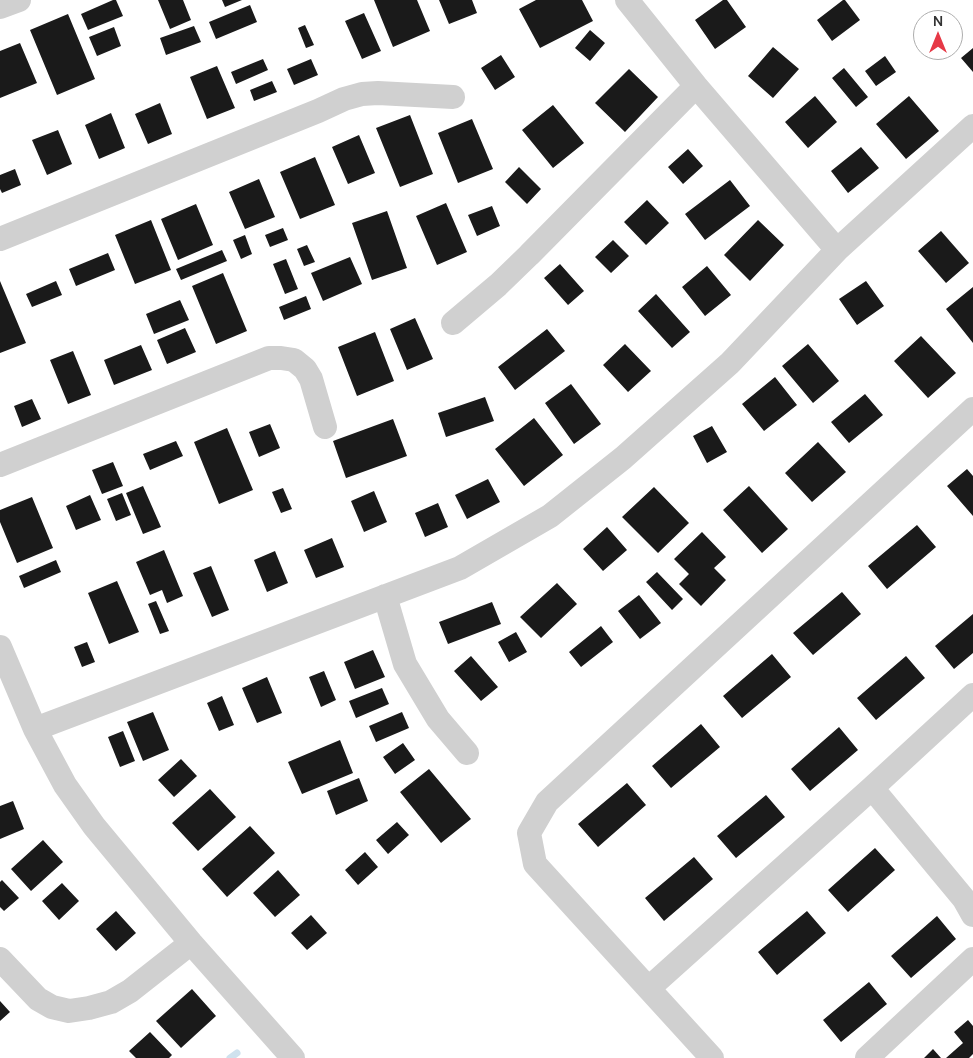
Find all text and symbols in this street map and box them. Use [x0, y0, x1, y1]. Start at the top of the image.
north arrow [913, 10, 963, 60]
text: N [933, 11, 943, 30]

